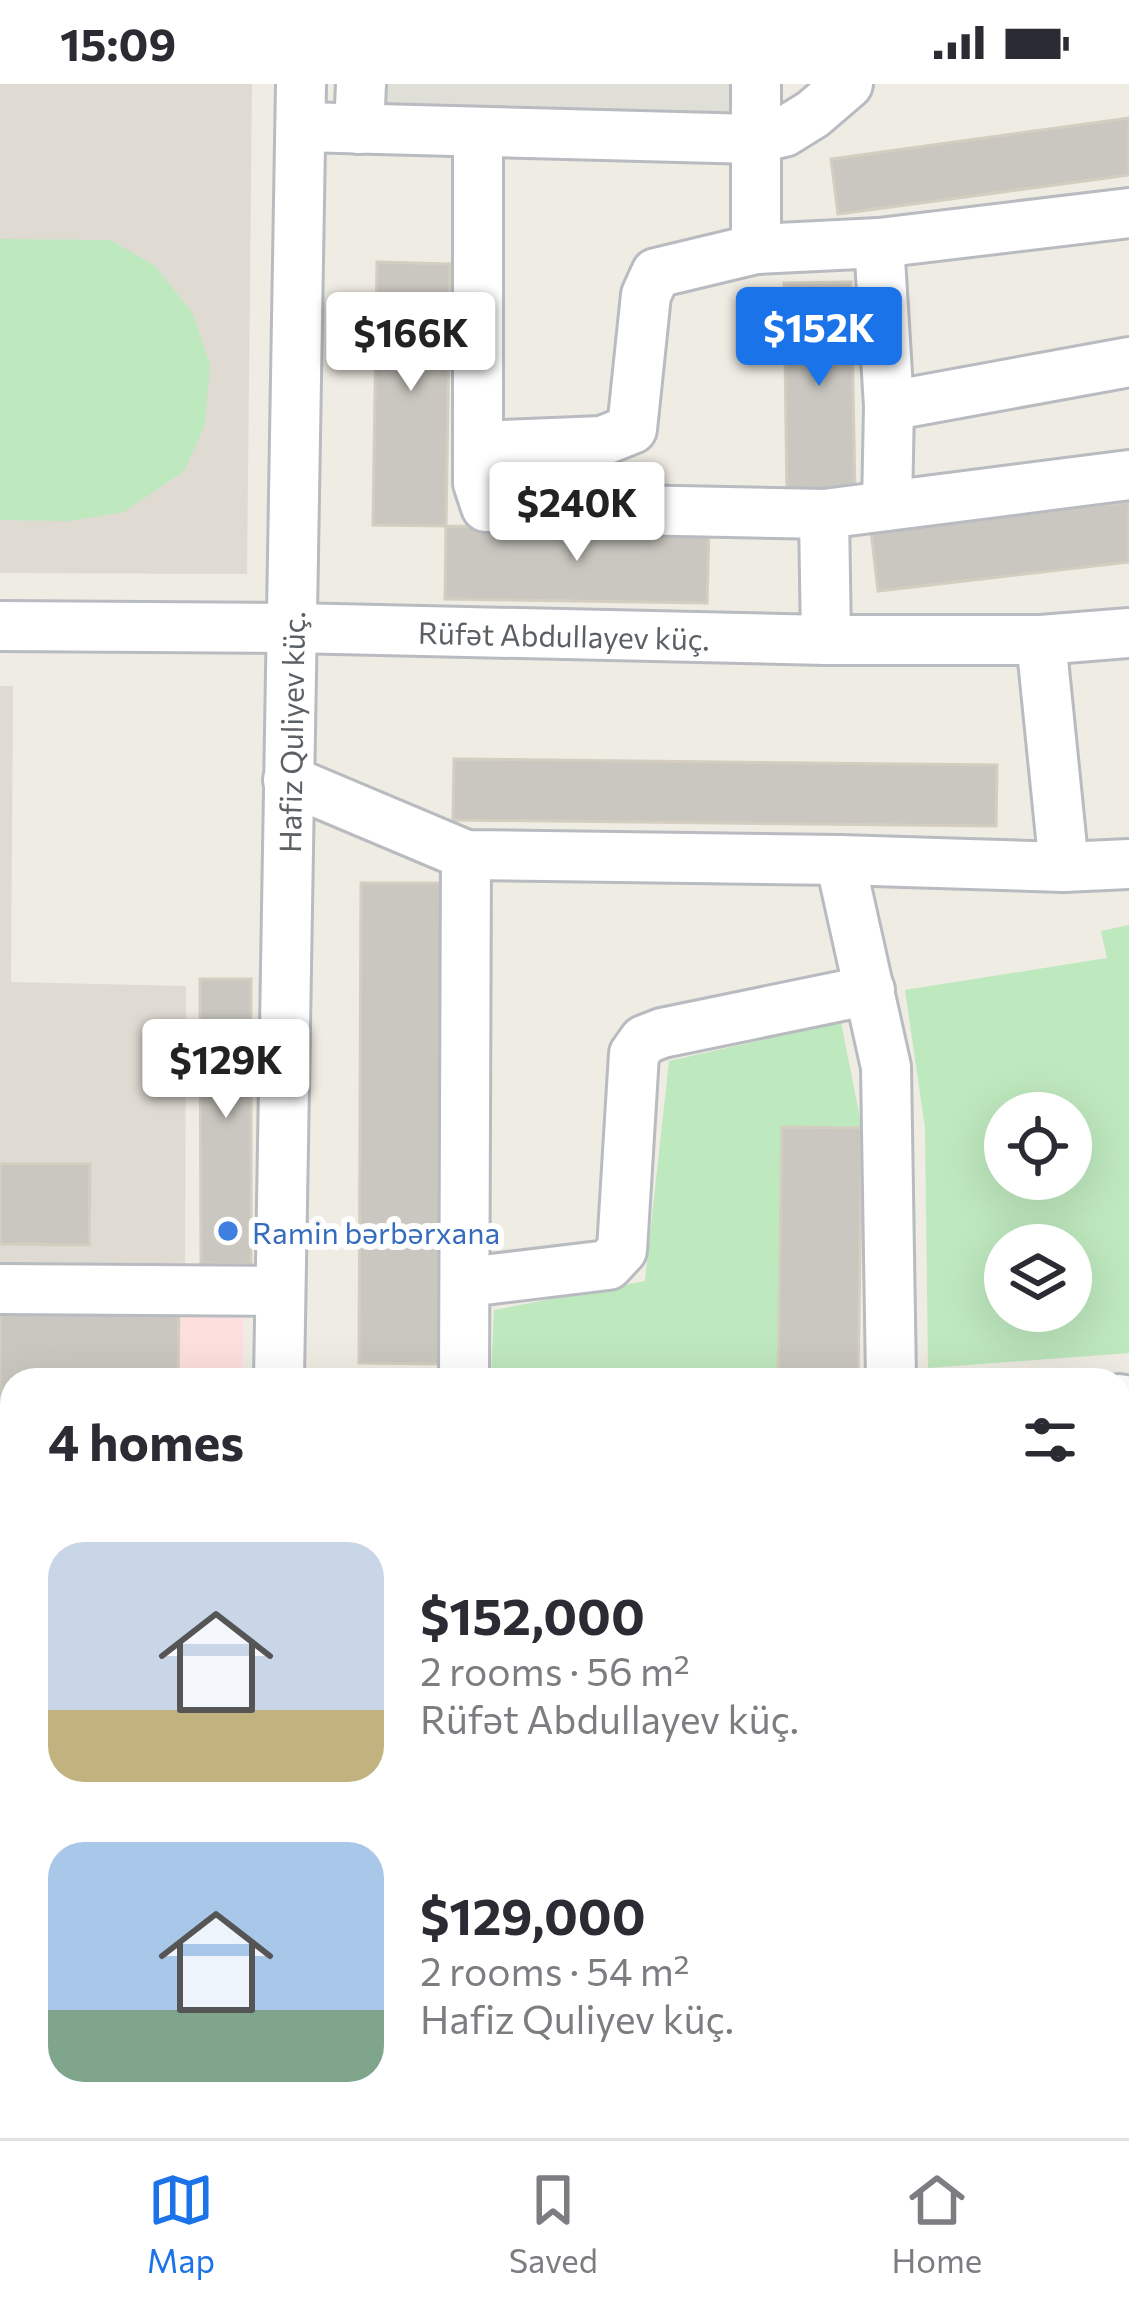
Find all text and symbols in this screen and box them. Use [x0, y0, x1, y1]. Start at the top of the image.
text: 15:09 [60, 15, 176, 70]
pin: $152K [735, 287, 903, 389]
pin: $166K [327, 292, 495, 394]
text: $152K [763, 302, 875, 350]
text: $166K [353, 307, 469, 355]
pin: $240K [493, 462, 661, 564]
text: $240K [516, 477, 638, 525]
street label: Hafiz Quliyev küç. [269, 611, 311, 853]
street label: Rüfət Abdullayev küç. [418, 612, 710, 656]
pin: $129K [142, 1019, 310, 1121]
text: $129K [169, 1034, 283, 1082]
map controls [984, 1092, 1092, 1332]
button: locate [984, 1092, 1092, 1200]
place label: Ramin bərbərxana [252, 1213, 500, 1250]
marker: Ramin bərbərxana [215, 1218, 241, 1244]
button: layers [984, 1224, 1092, 1332]
icon: filters [1017, 1407, 1083, 1473]
text: 4 homes [48, 1409, 244, 1472]
text: $152,000 [420, 1583, 645, 1646]
icon: home [144, 1590, 288, 1734]
text: 2 rooms · 56 m² [420, 1646, 690, 1694]
text: Rüfət Abdullayev küç. [420, 1694, 799, 1742]
text: $129,000 [420, 1883, 646, 1946]
icon: home [144, 1890, 288, 2034]
text: 2 rooms · 54 m² [420, 1946, 690, 1994]
text: Hafiz Quliyev küç. [420, 1994, 734, 2042]
tab: Map [147, 2167, 215, 2280]
tab: Saved [509, 2167, 598, 2280]
tab: Home [891, 2167, 982, 2280]

